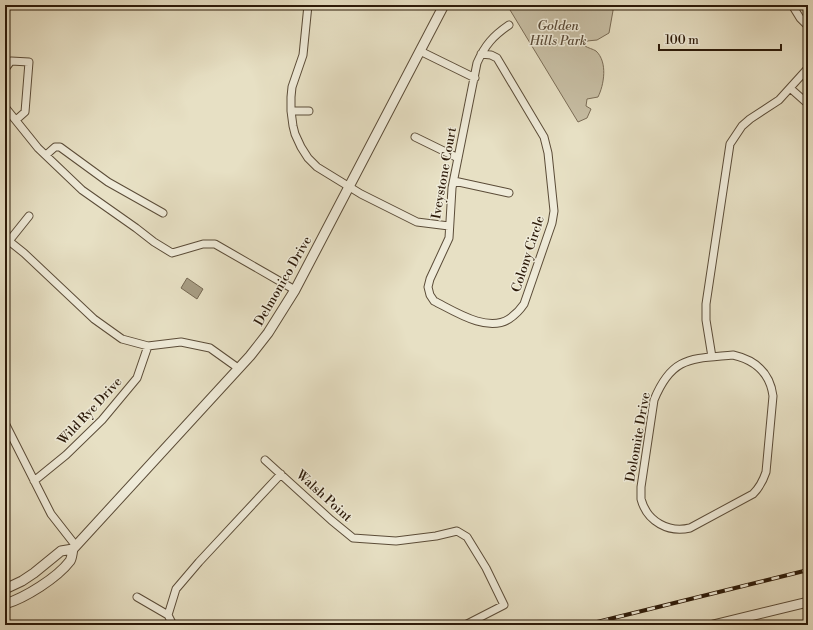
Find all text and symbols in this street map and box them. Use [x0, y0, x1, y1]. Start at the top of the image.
park label: Golden Hills Park [529, 18, 587, 49]
scale bar [659, 26, 781, 52]
text: 100 m [665, 33, 699, 48]
street label: Iveystone Court [428, 126, 460, 220]
street label: Colony Circle [508, 213, 548, 294]
street label: Delmonico Drive [251, 233, 315, 329]
street label: Wild Rye Drive [54, 373, 126, 449]
street label: Dolomite Drive [622, 390, 654, 483]
street label: Walsh Point [292, 466, 355, 525]

